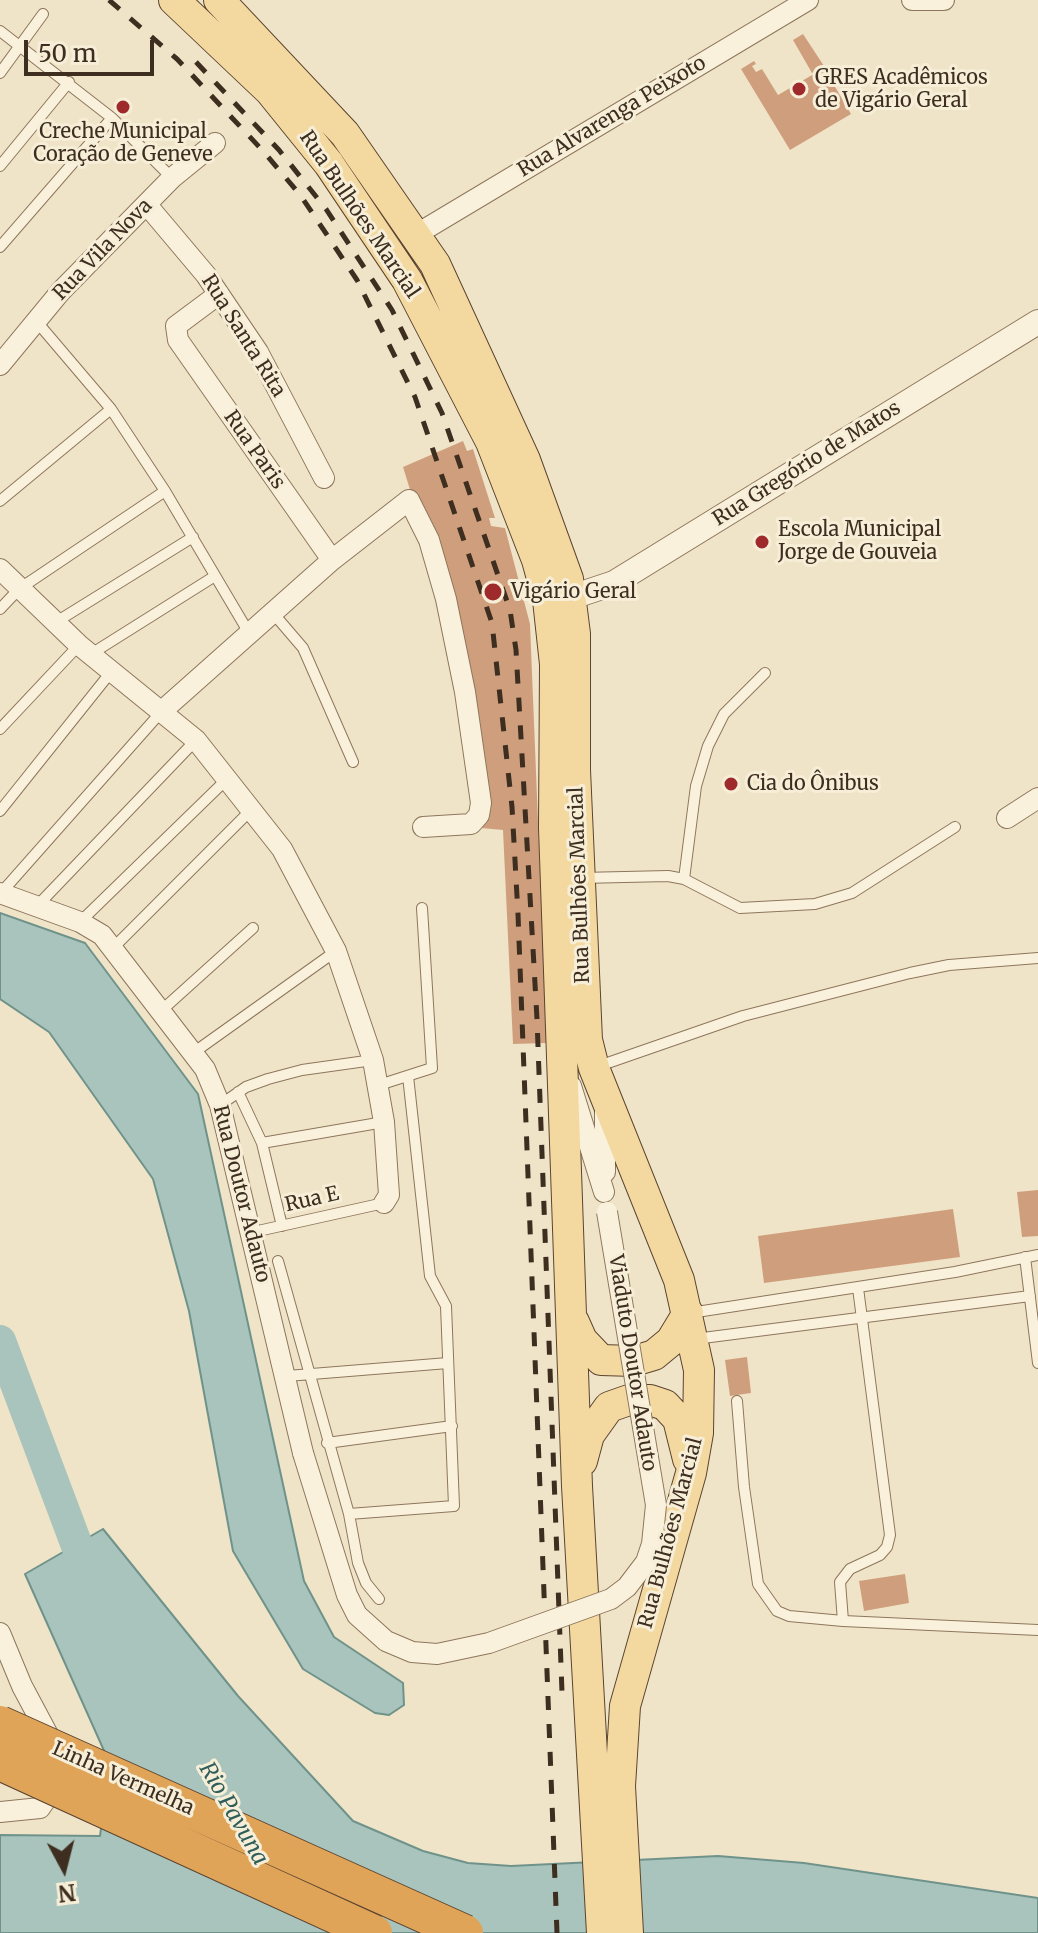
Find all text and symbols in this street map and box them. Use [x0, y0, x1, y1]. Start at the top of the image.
scale bar [28, 24, 158, 74]
text: 50 m [38, 38, 97, 69]
street label: Rua Alvarenga Peixoto [514, 51, 710, 183]
place label: GRES Acadêmicos de Vigário Geral [815, 66, 988, 113]
marker: GRES Acadêmicos de Vigário Geral [790, 80, 808, 98]
marker: Creche Municipal Coração de Geneve [114, 98, 132, 116]
place label: Creche Municipal Coração de Geneve [33, 120, 213, 167]
street label: Rua Bulhões Marcial [294, 127, 424, 303]
street label: Rua Vila Nova [49, 194, 157, 306]
street label: Rua Santa Rita [196, 270, 290, 402]
street label: Rua Gregório de Matos [709, 396, 905, 532]
street label: Rua Paris [218, 406, 290, 494]
place label: Escola Municipal Jorge de Gouveia [778, 518, 941, 565]
marker: Escola Municipal Jorge de Gouveia [753, 533, 771, 551]
place label: Vigário Geral [511, 580, 636, 604]
marker: Vigário Geral [482, 581, 504, 603]
place label: Cia do Ônibus [747, 772, 879, 796]
marker: Cia do Ônibus [722, 775, 740, 793]
street label: Rua Bulhões Marcial [565, 786, 595, 984]
street label: Rua Doutor Adauto [207, 1103, 275, 1285]
street label: Rua E [283, 1182, 341, 1218]
street label: Viaduto Doutor Adauto [603, 1253, 661, 1473]
street label: Rua Bulhões Marcial [634, 1435, 708, 1631]
street label: Linha Vermelha [48, 1737, 198, 1821]
water label: Rio Pavuna [193, 1758, 273, 1870]
north arrow [24, 1829, 104, 1909]
text: N [57, 1878, 77, 1908]

